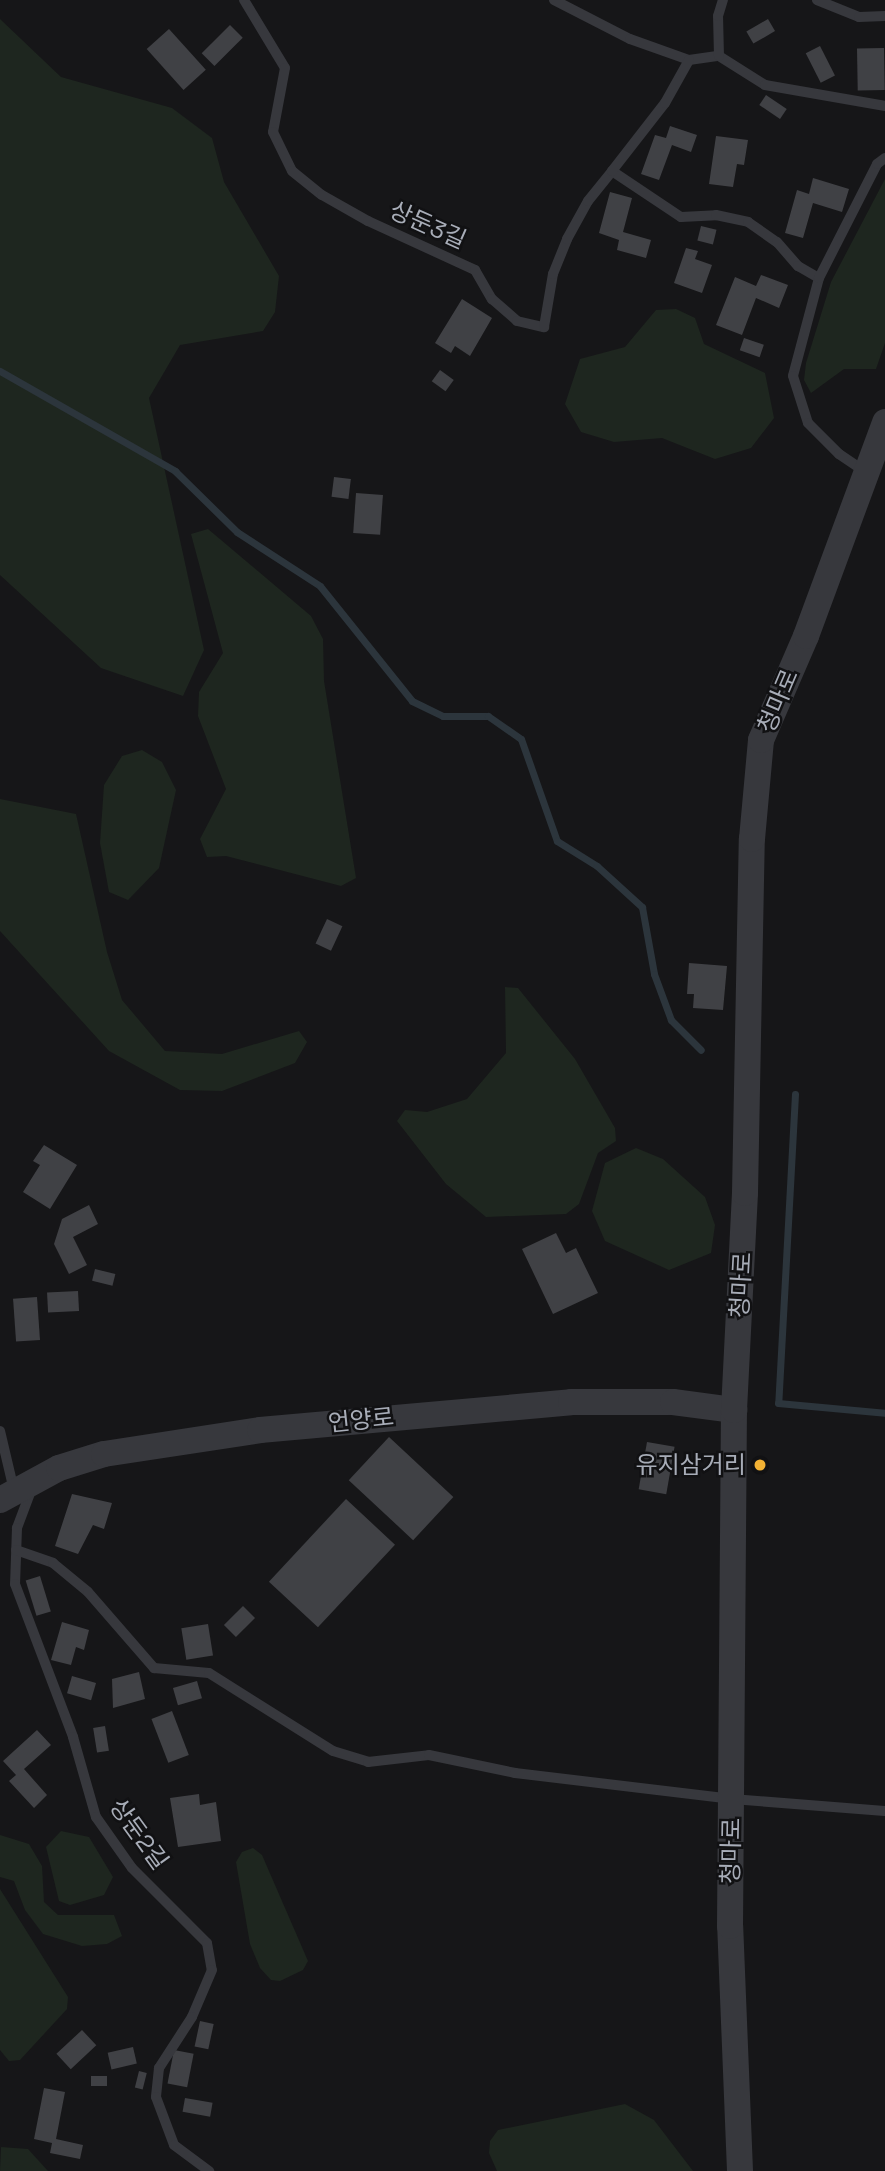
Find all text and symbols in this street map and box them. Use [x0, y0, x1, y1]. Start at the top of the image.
street label: 상둔3길 [385, 195, 471, 255]
street label: 청마로 [752, 665, 804, 737]
street label: 청마로 [725, 1251, 757, 1319]
street label: 언양로 [327, 1402, 395, 1438]
place label: 유지삼거리 [636, 1451, 746, 1479]
marker: 유지삼거리 [752, 1457, 768, 1473]
street label: 상둔2길 [104, 1793, 174, 1875]
street label: 청마로 [716, 1818, 746, 1884]

